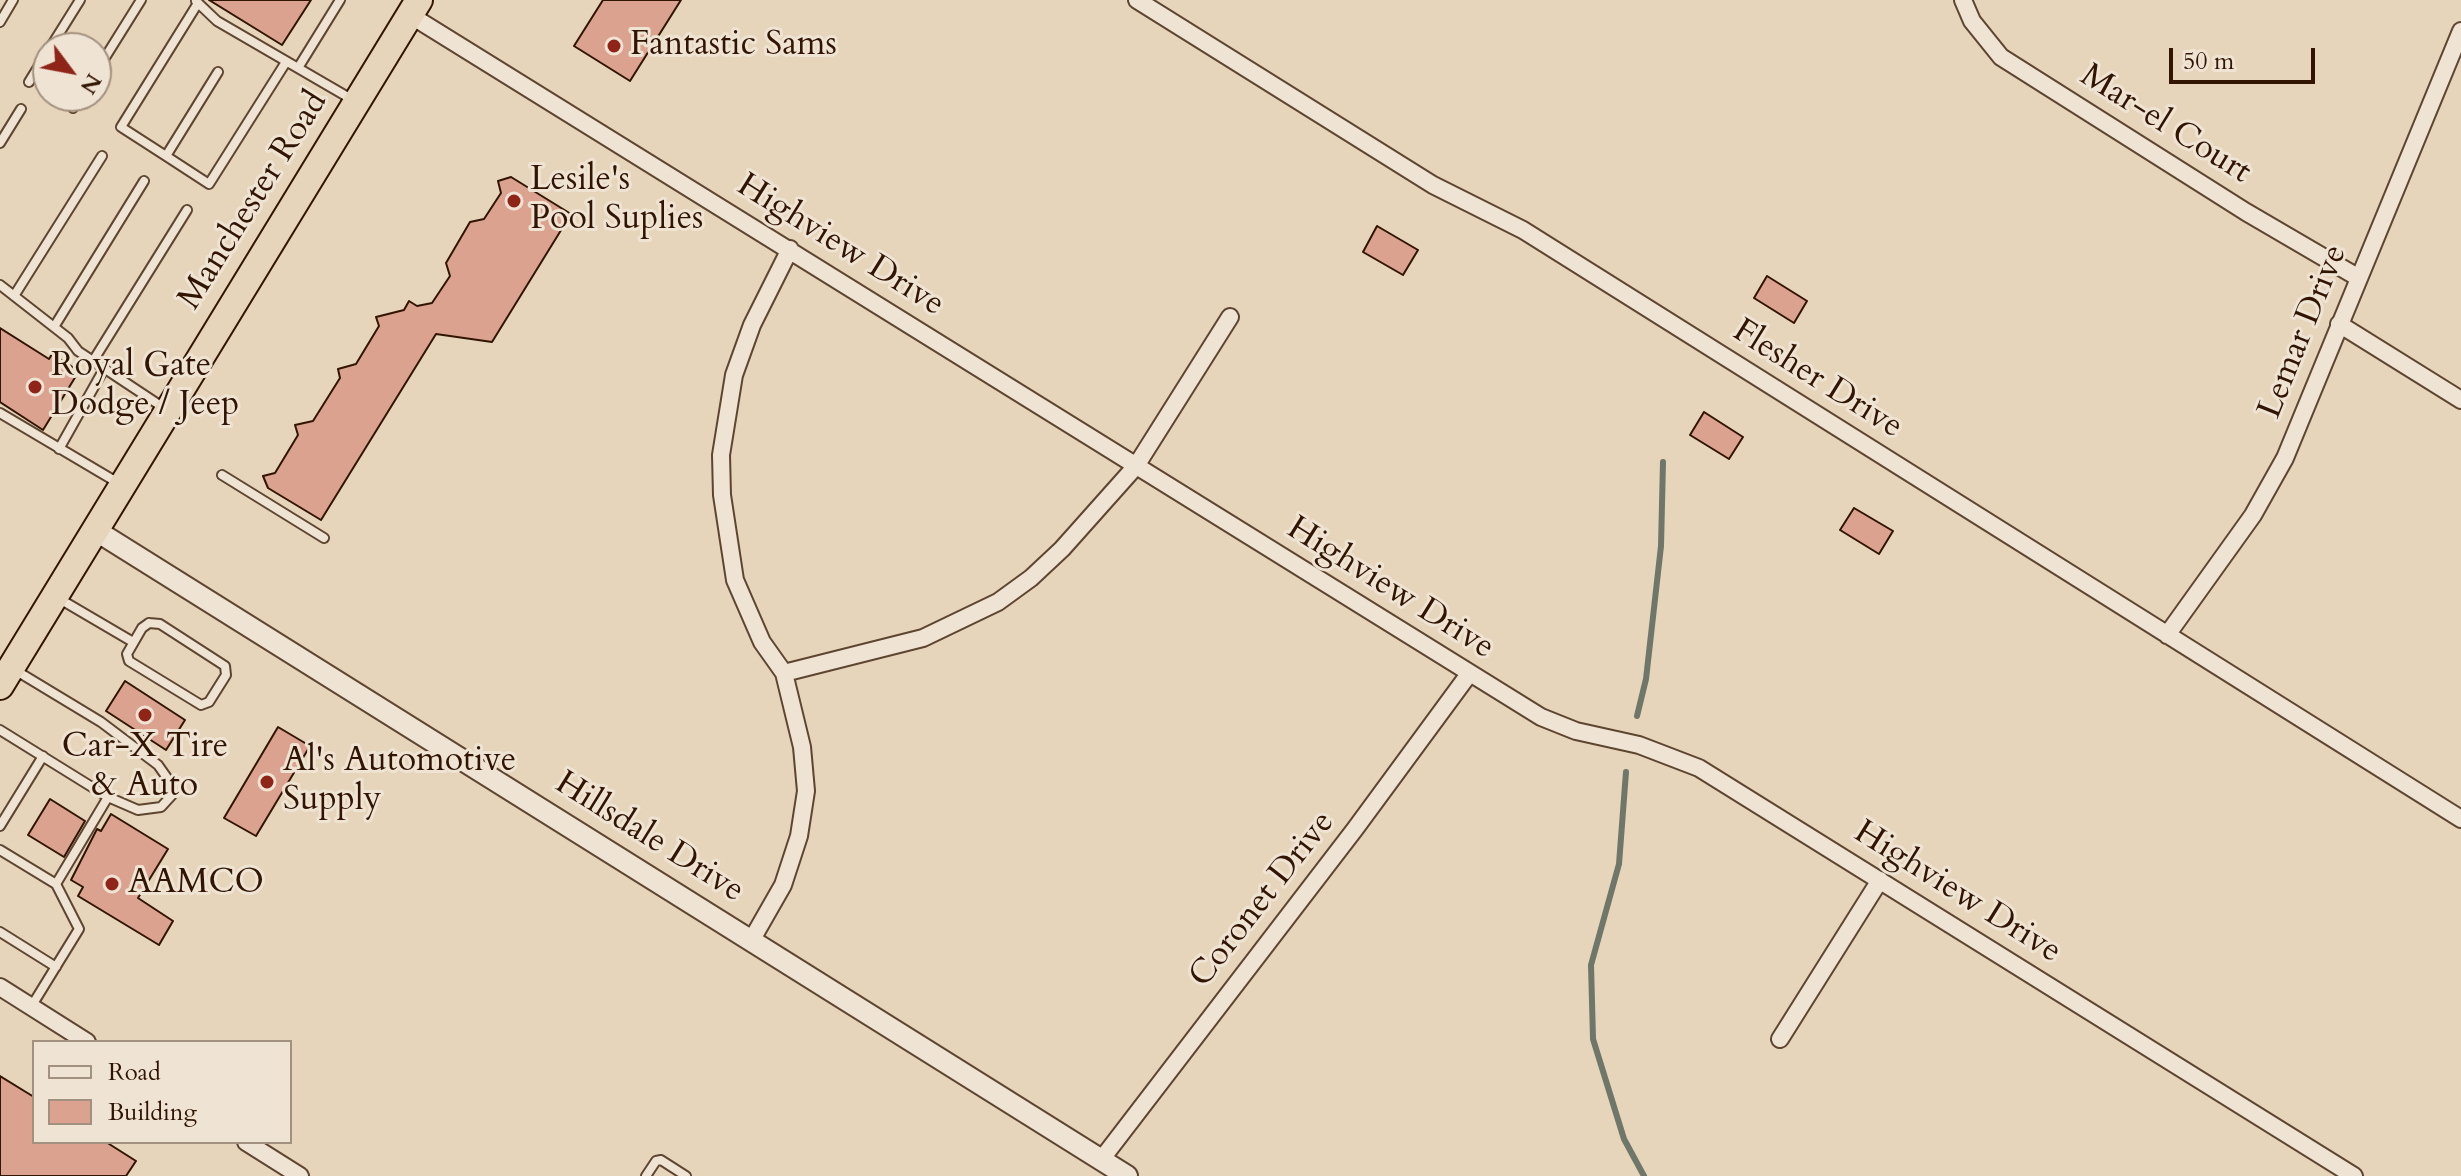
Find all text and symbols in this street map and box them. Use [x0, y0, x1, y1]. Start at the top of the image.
place label: Fantastic Sams [630, 26, 837, 66]
north arrow [32, 32, 112, 112]
scale bar [2173, 32, 2319, 82]
marker: Fantastic Sams [605, 37, 623, 55]
text: 50 m [2183, 45, 2234, 78]
street label: Mar-el Court [2072, 56, 2258, 194]
text: N [73, 68, 108, 100]
street label: Manchester Road [171, 84, 337, 318]
place label: Lesile's Pool Suplies [530, 161, 703, 240]
street label: Highview Drive [729, 166, 951, 326]
marker: Lesile's Pool Suplies [505, 192, 523, 210]
street label: Lemar Drive [2251, 239, 2357, 425]
street label: Flesher Drive [1724, 312, 1910, 448]
place label: Royal Gate Dodge / Jeep [51, 347, 239, 426]
marker: Royal Gate Dodge / Jeep [26, 378, 44, 396]
street label: Highview Drive [1279, 509, 1501, 669]
marker: Car-X Tire & Auto [136, 706, 154, 724]
place label: Car-X Tire & Auto [62, 728, 228, 808]
place label: Al's Automotive Supply [283, 742, 516, 822]
street label: Hillsdale Drive [547, 764, 751, 912]
marker: Al's Automotive Supply [258, 773, 276, 791]
street label: Coronet Drive [1182, 804, 1344, 996]
street label: Highview Drive [1846, 813, 2068, 973]
place label: AAMCO [128, 864, 264, 904]
marker: AAMCO [103, 875, 121, 893]
legend [32, 1040, 292, 1144]
text: Road [108, 1056, 161, 1089]
text: Building [108, 1096, 197, 1129]

